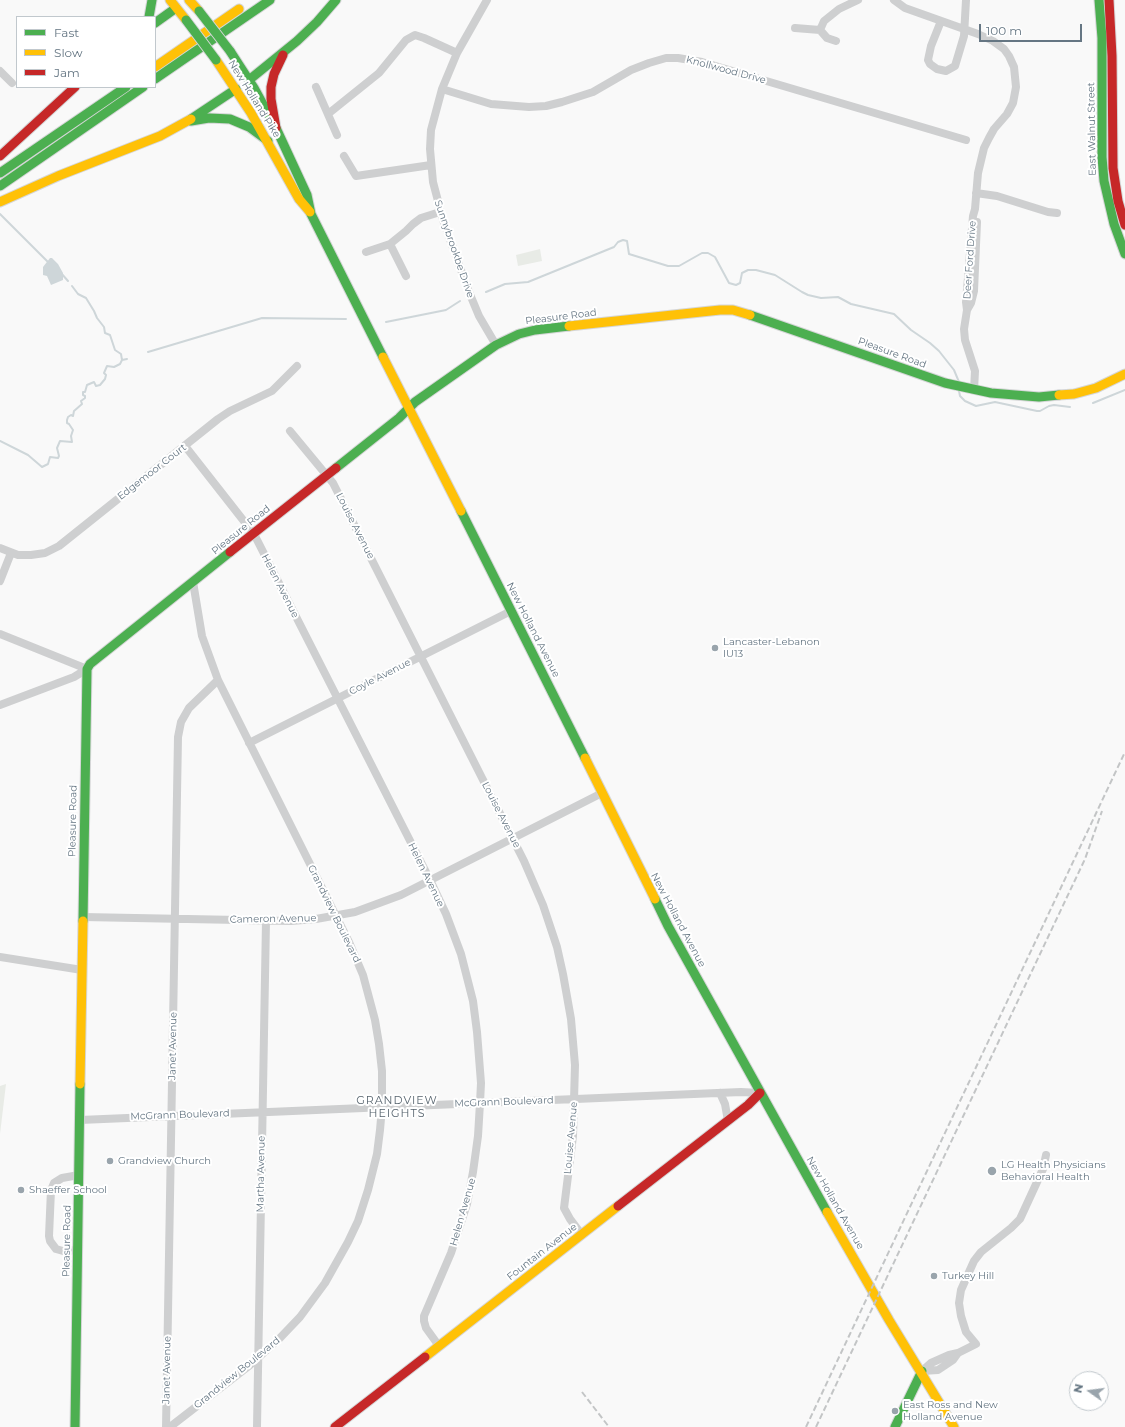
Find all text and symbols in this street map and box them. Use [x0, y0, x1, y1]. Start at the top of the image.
legend [16, 16, 156, 88]
scale bar [981, 16, 1084, 42]
text: 100 m [986, 23, 1022, 38]
text: Fast [54, 25, 79, 40]
text: Slow [54, 45, 83, 60]
street label: Knollwood Drive [685, 54, 767, 86]
street label: New Holland Pike [225, 58, 283, 140]
text: Jam [54, 65, 80, 80]
street label: East Walnut Street [1085, 82, 1099, 176]
street label: Sunnybrookbe Drive [432, 199, 476, 299]
street label: Deer Ford Drive [961, 220, 979, 300]
street label: Pleasure Road [525, 307, 597, 327]
street label: Pleasure Road [856, 335, 928, 371]
street label: Edgemoor Court [115, 441, 189, 503]
street label: Louise Avenue [333, 491, 377, 561]
street label: Pleasure Road [209, 503, 273, 557]
street label: Helen Avenue [259, 552, 301, 620]
street label: New Holland Avenue [504, 580, 562, 680]
place label: Lancaster-Lebanon IU13 [723, 636, 820, 660]
marker: Lancaster-Lebanon IU13 [710, 643, 720, 653]
street label: Coyle Avenue [347, 656, 413, 698]
street label: Louise Avenue [479, 780, 523, 850]
street label: Pleasure Road [66, 785, 80, 857]
street label: Helen Avenue [405, 841, 447, 909]
street label: Grandview Boulevard [305, 863, 363, 965]
street label: New Holland Avenue [648, 871, 708, 969]
street label: Cameron Avenue [229, 912, 317, 926]
street label: Janet Avenue [166, 1012, 180, 1080]
district label: GRANDVIEW HEIGHTS [356, 1094, 438, 1120]
street label: McGrann Boulevard [454, 1094, 554, 1110]
street label: Louise Avenue [562, 1101, 580, 1175]
street label: McGrann Boulevard [130, 1107, 230, 1123]
street label: Martha Avenue [254, 1136, 268, 1212]
place label: Grandview Church [118, 1155, 211, 1167]
street label: New Holland Avenue [804, 1155, 866, 1251]
marker: Grandview Church [105, 1156, 115, 1166]
place label: LG Health Physicians Behavioral Health [1001, 1159, 1106, 1182]
marker: LG Health Physicians Behavioral Health [986, 1165, 998, 1177]
street label: Helen Avenue [448, 1177, 478, 1247]
place label: Shaeffer School [29, 1184, 107, 1196]
marker: Shaeffer School [16, 1185, 26, 1195]
street label: Pleasure Road [60, 1205, 74, 1277]
street label: Fountain Avenue [505, 1221, 579, 1283]
place label: Turkey Hill [942, 1270, 994, 1282]
marker: Turkey Hill [929, 1271, 939, 1281]
street label: Grandview Boulevard [192, 1335, 282, 1411]
street label: Janet Avenue [160, 1336, 174, 1404]
north arrow [1069, 1371, 1109, 1411]
text: N [1070, 1382, 1086, 1394]
place label: East Ross and New Holland Avenue [903, 1399, 998, 1422]
marker: East Ross and New Holland Avenue [890, 1406, 900, 1416]

